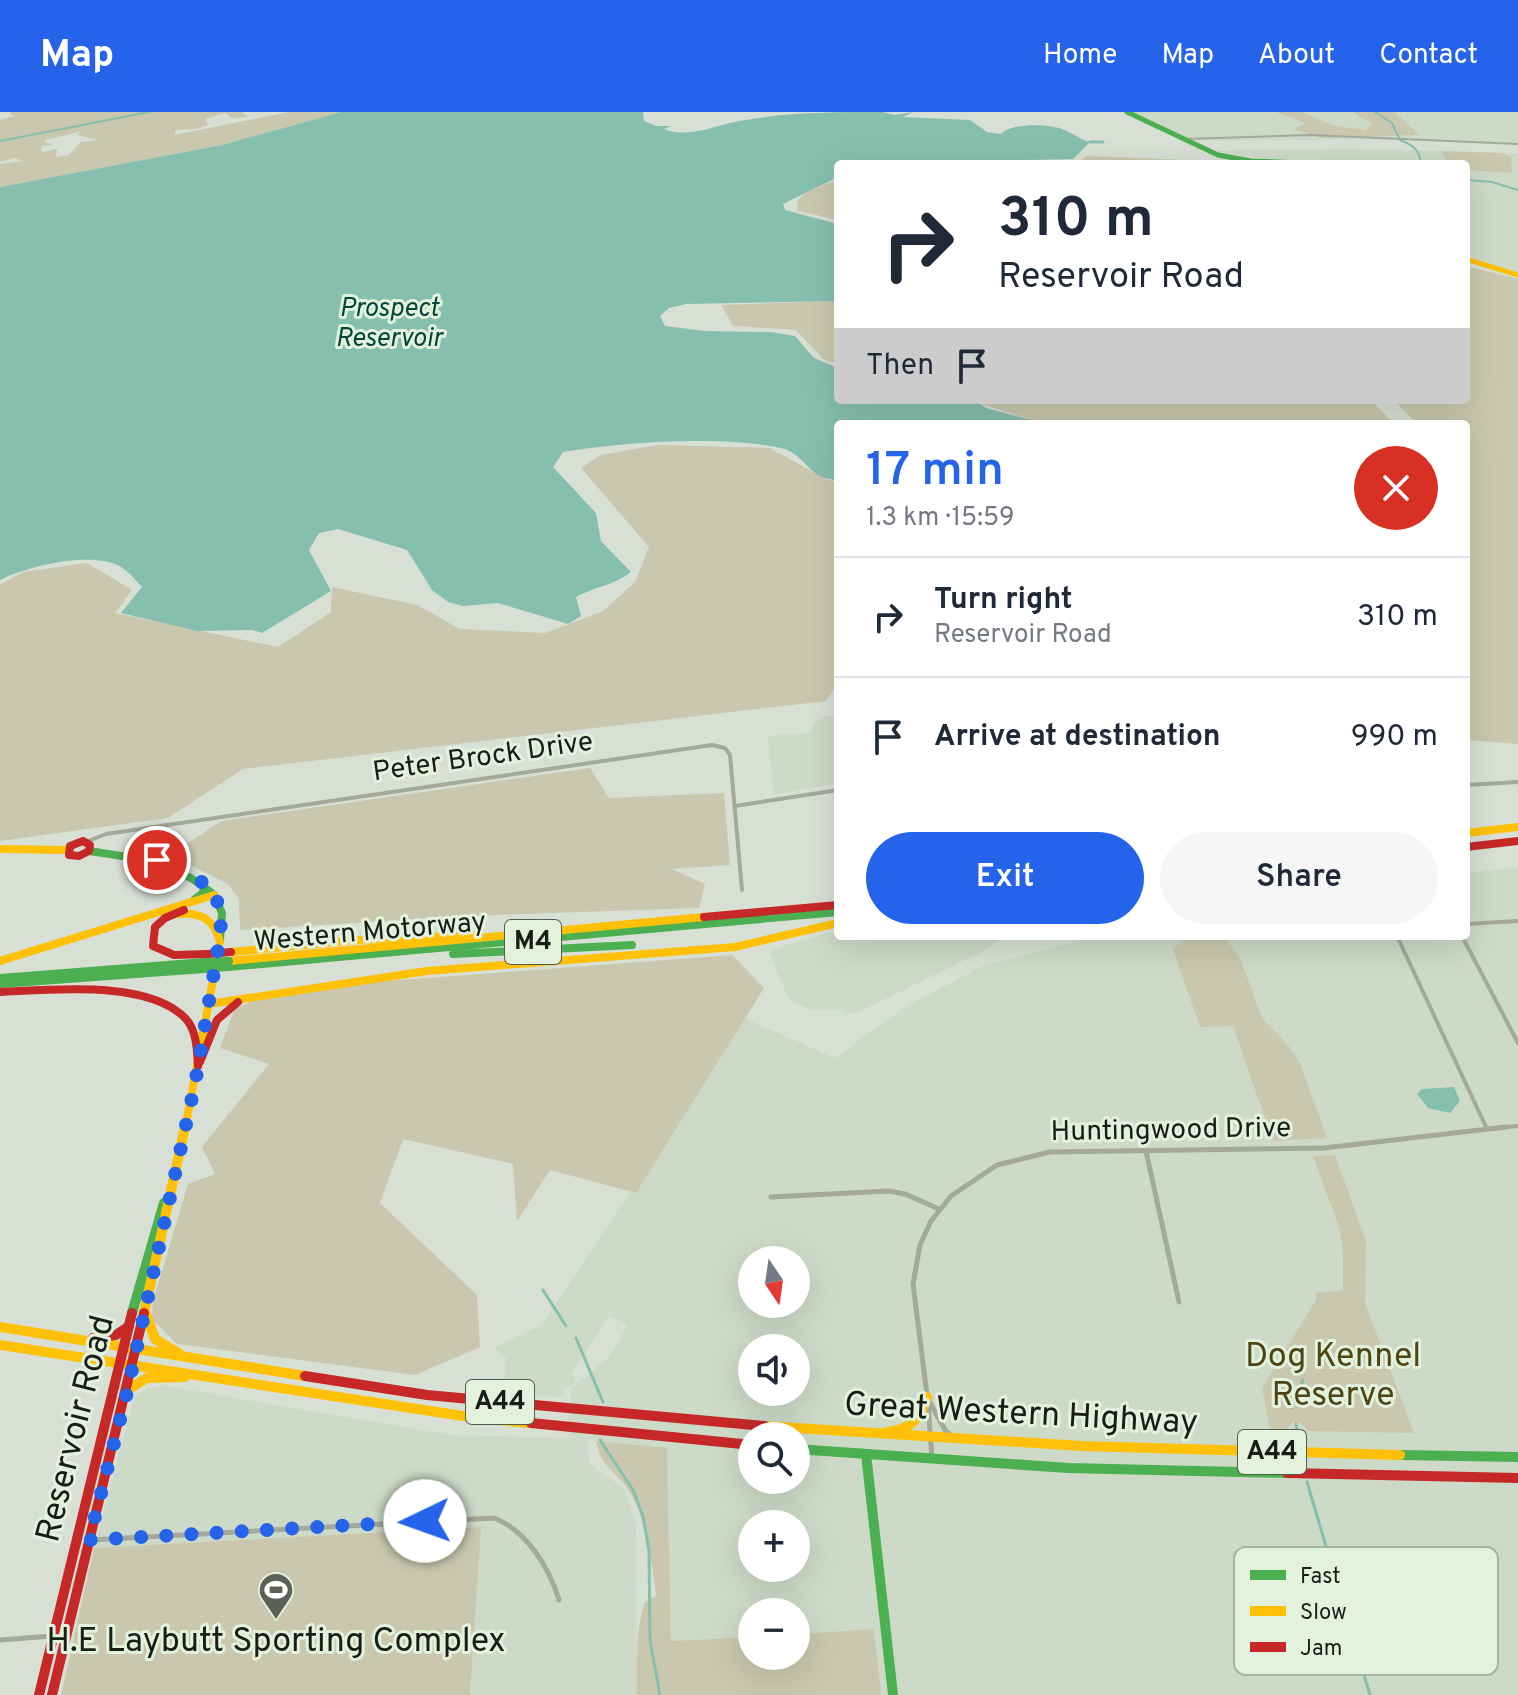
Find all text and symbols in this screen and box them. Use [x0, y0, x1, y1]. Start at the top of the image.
text: Map [40, 32, 114, 81]
text: Home [1043, 38, 1117, 74]
text: Map [1161, 38, 1214, 74]
text: About [1258, 38, 1335, 74]
text: Contact [1379, 38, 1478, 74]
text: 310 m [998, 186, 1154, 256]
icon: right [866, 192, 970, 296]
text: Reservoir Road [998, 255, 1244, 301]
water label: Prospect Reservoir [336, 293, 445, 356]
icon: arrive [950, 344, 994, 388]
text: Then [866, 348, 934, 385]
text: 17 min [866, 442, 1004, 502]
button: close [1354, 446, 1438, 530]
text: 1.3 km · 15:59 [866, 502, 1015, 535]
text: Turn right [934, 582, 1072, 619]
icon: right [866, 595, 910, 639]
text: 310 m [1357, 599, 1438, 636]
text: Reservoir Road [934, 619, 1112, 652]
icon: arrive [866, 715, 910, 759]
text: Arrive at destination [934, 719, 1220, 756]
text: 990 m [1351, 719, 1438, 756]
street label: Peter Brock Drive [371, 725, 595, 791]
pin [123, 826, 191, 894]
button: Exit [866, 832, 1144, 924]
button: Share [1160, 832, 1438, 924]
icon: arrive [135, 838, 179, 882]
street label: Western Motorway [252, 905, 488, 961]
road number: M4 [505, 920, 561, 964]
street label: Huntingwood Drive [1050, 1111, 1292, 1151]
north arrow [738, 1246, 810, 1318]
map controls [738, 1246, 810, 1670]
street label: Reservoir Road [28, 1311, 126, 1547]
button: sound [738, 1334, 810, 1406]
park label: Dog Kennel Reserve [1245, 1336, 1421, 1418]
road number: A44 [466, 1380, 534, 1424]
street label: Great Western Highway [843, 1384, 1199, 1446]
button: search [738, 1422, 810, 1494]
road number: A44 [1238, 1430, 1306, 1474]
position arrow [383, 1479, 467, 1563]
button: + [738, 1510, 810, 1582]
legend [1234, 1547, 1498, 1675]
text: Fast [1300, 1564, 1341, 1591]
sports icon: H.E Laybutt Sporting Complex [257, 1571, 295, 1621]
button: − [738, 1598, 810, 1670]
text: Slow [1300, 1600, 1347, 1627]
place label: H.E Laybutt Sporting Complex [46, 1621, 506, 1664]
text: Jam [1300, 1636, 1343, 1663]

